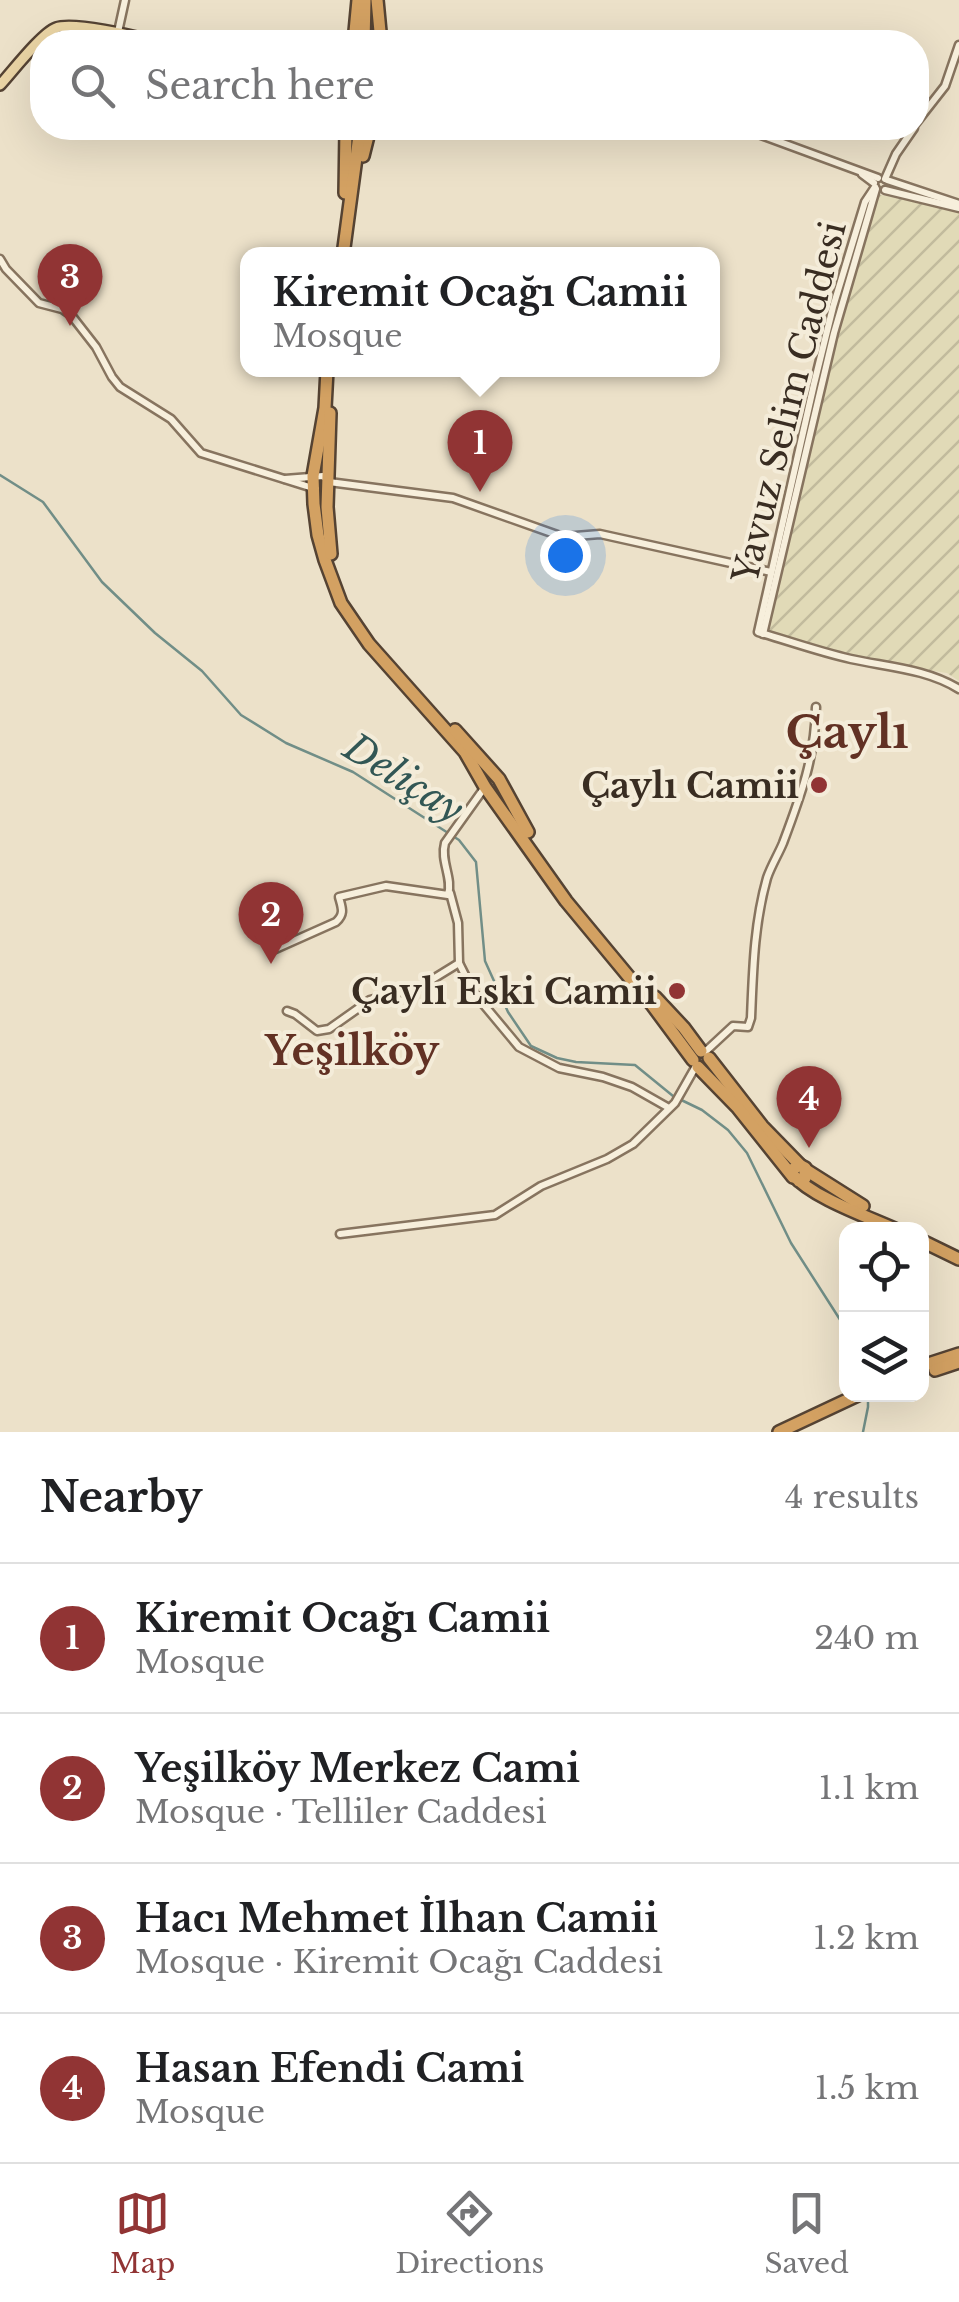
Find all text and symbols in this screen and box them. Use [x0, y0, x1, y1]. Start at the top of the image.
search box [30, 30, 929, 140]
icon: search [65, 58, 120, 113]
text: Search here [145, 62, 375, 109]
street label: Yavuz Selim Caddesi [723, 217, 855, 588]
pin: 3 [38, 244, 102, 326]
popup [240, 247, 720, 377]
text: Kiremit Ocağı Camii [273, 269, 687, 316]
text: Mosque [273, 316, 403, 356]
pin: 1 [448, 410, 512, 492]
your location [540, 530, 591, 581]
district label: Çaylı [786, 704, 908, 760]
water label: Deliçay [334, 722, 473, 833]
place label: Çaylı Camii [581, 764, 799, 807]
marker: Çaylı Camii [808, 774, 830, 796]
pin: 2 [238, 882, 304, 964]
place label: Çaylı Eski Camii [351, 970, 657, 1013]
marker: Çaylı Eski Camii [666, 980, 688, 1002]
district label: Yeşilköy [264, 1026, 440, 1076]
pin: 4 [776, 1066, 842, 1148]
map controls [839, 1222, 929, 1402]
button: locate [839, 1222, 929, 1312]
button: layers [839, 1312, 929, 1402]
text: Nearby [40, 1471, 203, 1523]
text: 4 results [785, 1477, 919, 1517]
text: Kiremit Ocağı Camii [135, 1595, 550, 1642]
text: 1 [66, 1618, 79, 1658]
text: 240 m [814, 1618, 919, 1658]
text: Mosque [135, 1642, 265, 1682]
text: Yeşilköy Merkez Cami [135, 1745, 580, 1792]
text: 2 [62, 1768, 83, 1808]
text: 1.1 km [819, 1768, 919, 1808]
text: Mosque · Telliler Caddesi [135, 1792, 547, 1832]
text: Hacı Mehmet İlhan Camii [135, 1895, 658, 1942]
text: 3 [62, 1918, 83, 1958]
text: 1.2 km [813, 1918, 919, 1958]
text: Mosque · Kiremit Ocağı Caddesi [135, 1942, 663, 1982]
text: Hasan Efendi Cami [135, 2045, 524, 2092]
text: 4 [62, 2068, 83, 2108]
text: 1.5 km [815, 2068, 919, 2108]
text: Mosque [135, 2092, 265, 2132]
tab: Map [110, 2186, 175, 2281]
tab: Directions [395, 2186, 544, 2281]
tab: Saved [764, 2186, 849, 2281]

